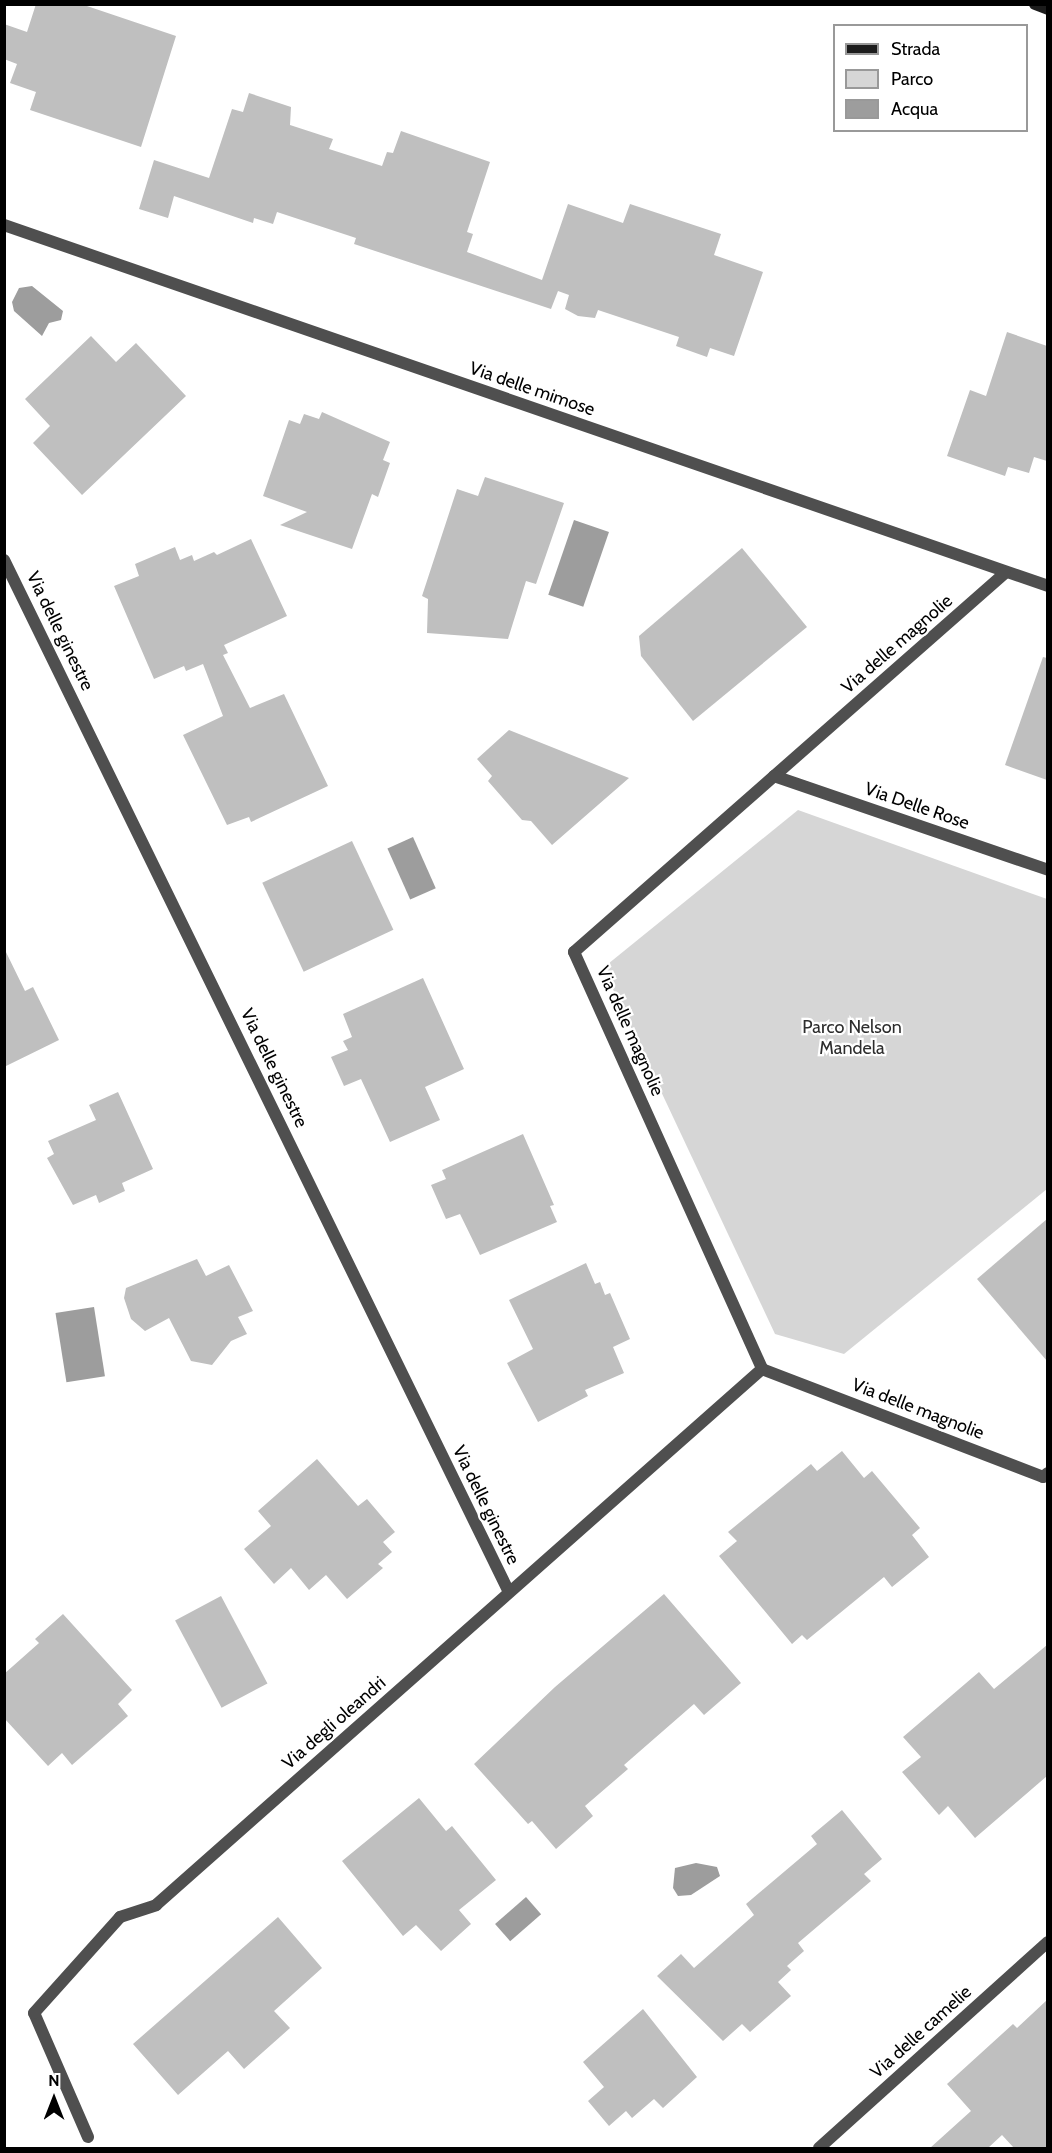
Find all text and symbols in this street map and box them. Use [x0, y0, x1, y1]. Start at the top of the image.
legend [833, 24, 1028, 132]
text: Strada [891, 38, 940, 60]
text: Parco [891, 68, 933, 90]
text: Acqua [891, 98, 938, 120]
street label: Via delle mimose [466, 357, 598, 421]
street label: Via delle ginestre [22, 568, 98, 694]
street label: Via delle magnolie [837, 590, 957, 698]
street label: Via Delle Rose [862, 778, 972, 834]
street label: Via delle magnolie [592, 963, 668, 1099]
street label: Via delle ginestre [236, 1005, 312, 1131]
park label: Parco Nelson Mandela [802, 1017, 902, 1060]
street label: Via delle magnolie [849, 1374, 987, 1444]
street label: Via delle ginestre [448, 1442, 524, 1568]
street label: Via degli oleandri [278, 1672, 390, 1774]
street label: Via delle camelie [866, 1981, 976, 2083]
north arrow [24, 2069, 84, 2129]
text: N [48, 2071, 60, 2090]

